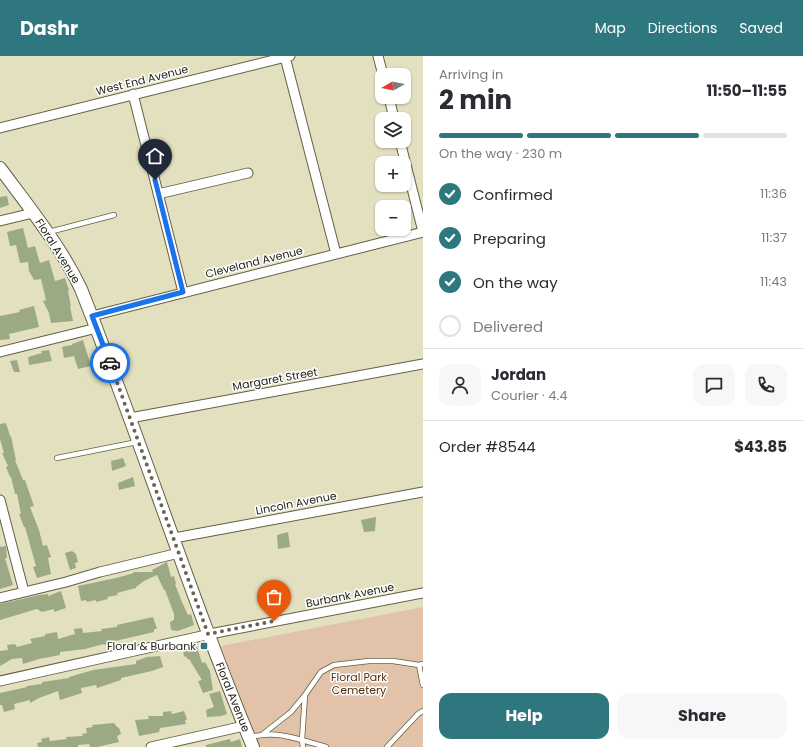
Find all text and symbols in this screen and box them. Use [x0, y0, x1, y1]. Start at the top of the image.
text: Dashr [20, 15, 78, 42]
text: Map [595, 18, 626, 38]
text: Directions [648, 18, 717, 38]
text: Saved [739, 18, 783, 38]
street label: West End Avenue [94, 61, 190, 99]
text: Arriving in [439, 65, 503, 84]
north arrow [375, 68, 411, 104]
map controls [375, 68, 411, 236]
text: 11:50–11:55 [706, 80, 787, 101]
text: 2 min [439, 82, 512, 118]
button: layers [375, 112, 411, 148]
pin [138, 139, 172, 180]
text: On the way · 230 m [439, 144, 562, 163]
icon: home [144, 145, 166, 167]
button: + [375, 156, 411, 192]
icon: check [439, 183, 461, 205]
text: Confirmed [473, 184, 553, 205]
text: 11:36 [760, 184, 787, 203]
button: − [375, 200, 411, 236]
street label: Floral Avenue [32, 215, 84, 287]
icon: check [439, 227, 461, 249]
text: Preparing [473, 228, 546, 249]
text: 11:37 [761, 228, 787, 247]
street label: Cleveland Avenue [204, 242, 305, 282]
icon: check [439, 271, 461, 293]
text: On the way [473, 272, 558, 293]
text: 11:43 [760, 272, 787, 291]
text: Delivered [473, 316, 543, 337]
courier [90, 343, 130, 383]
icon: car [99, 352, 121, 374]
street label: Margaret Street [231, 364, 319, 394]
button: person [439, 364, 481, 406]
text: Jordan [491, 364, 546, 385]
button: chat [693, 364, 735, 406]
button: phone [745, 364, 787, 406]
text: Courier · 4.4 [491, 386, 567, 405]
text: Order #8544 [439, 436, 536, 457]
text: $43.85 [734, 436, 787, 457]
street label: Lincoln Avenue [254, 487, 338, 519]
street label: Burbank Avenue [304, 579, 396, 611]
pin [257, 580, 291, 621]
icon: bag [263, 586, 285, 608]
place label: Floral & Burbank [107, 638, 196, 654]
marker: Floral & Burbank [199, 641, 209, 651]
street label: Floral Avenue [212, 660, 254, 734]
park label: Floral Park Cemetery [331, 669, 387, 698]
button: Help [439, 693, 609, 739]
button: Share [617, 693, 787, 739]

